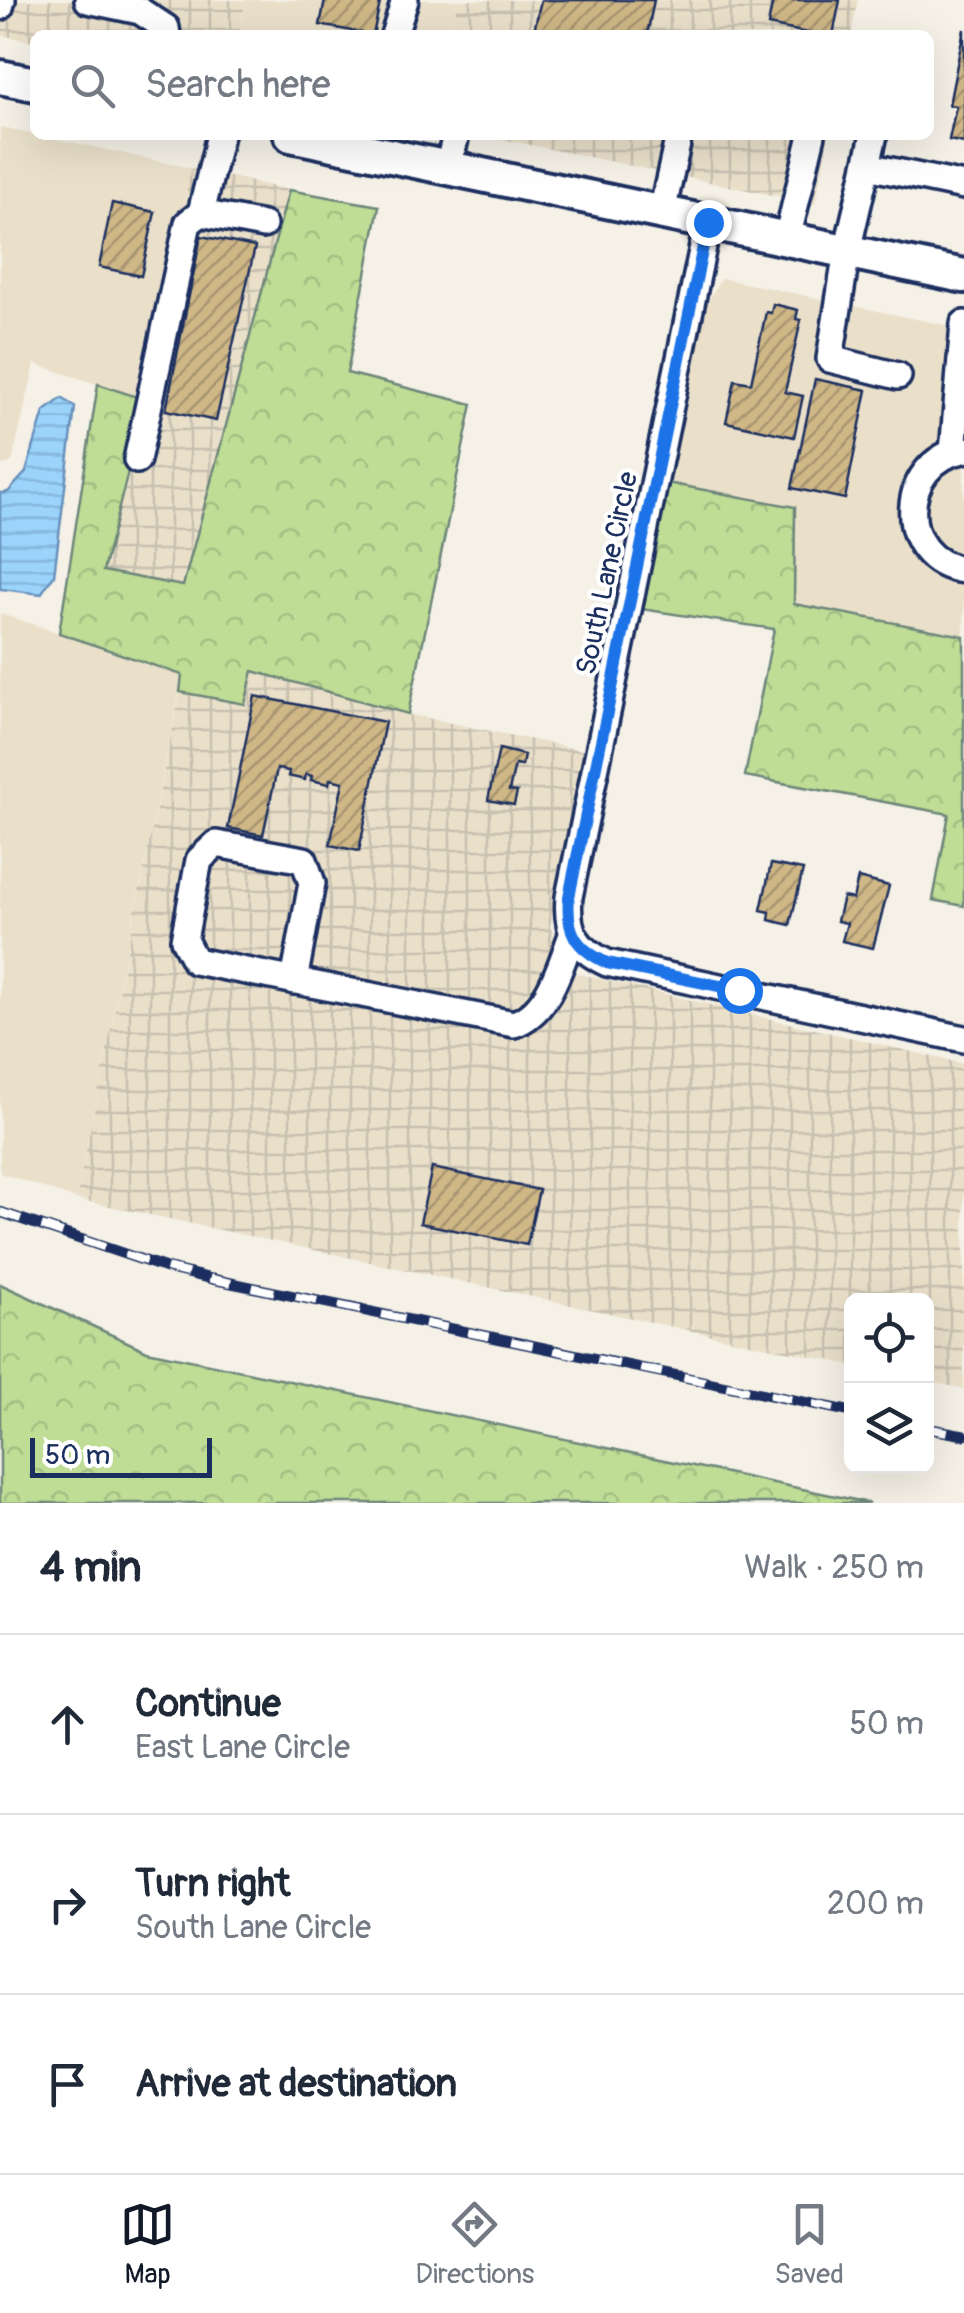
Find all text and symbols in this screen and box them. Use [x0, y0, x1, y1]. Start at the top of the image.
search box [30, 30, 934, 140]
icon: search [65, 58, 120, 113]
text: Search here [145, 61, 331, 109]
route end [686, 200, 732, 246]
street label: South Lane Circle [569, 468, 646, 678]
route start [717, 968, 763, 1014]
map controls [844, 1293, 934, 1473]
button: locate [844, 1293, 934, 1383]
button: layers [844, 1383, 934, 1473]
scale bar [30, 1433, 212, 1478]
text: 50 m [45, 1438, 110, 1473]
text: 4 min [40, 1542, 142, 1594]
text: Walk · 250 m [744, 1548, 924, 1588]
text: Continue [135, 1680, 281, 1728]
icon: ahead [40, 1697, 95, 1752]
text: 50 m [849, 1704, 924, 1744]
text: East Lane Circle [135, 1728, 350, 1768]
text: Turn right [135, 1860, 290, 1908]
icon: right [40, 1877, 95, 1932]
text: 200 m [827, 1884, 924, 1924]
text: South Lane Circle [135, 1908, 371, 1948]
icon: arrive [40, 2057, 95, 2112]
text: Arrive at destination [135, 2060, 457, 2108]
tab: Map [120, 2197, 175, 2292]
tab: Directions [415, 2197, 534, 2292]
tab: Saved [774, 2197, 844, 2292]

